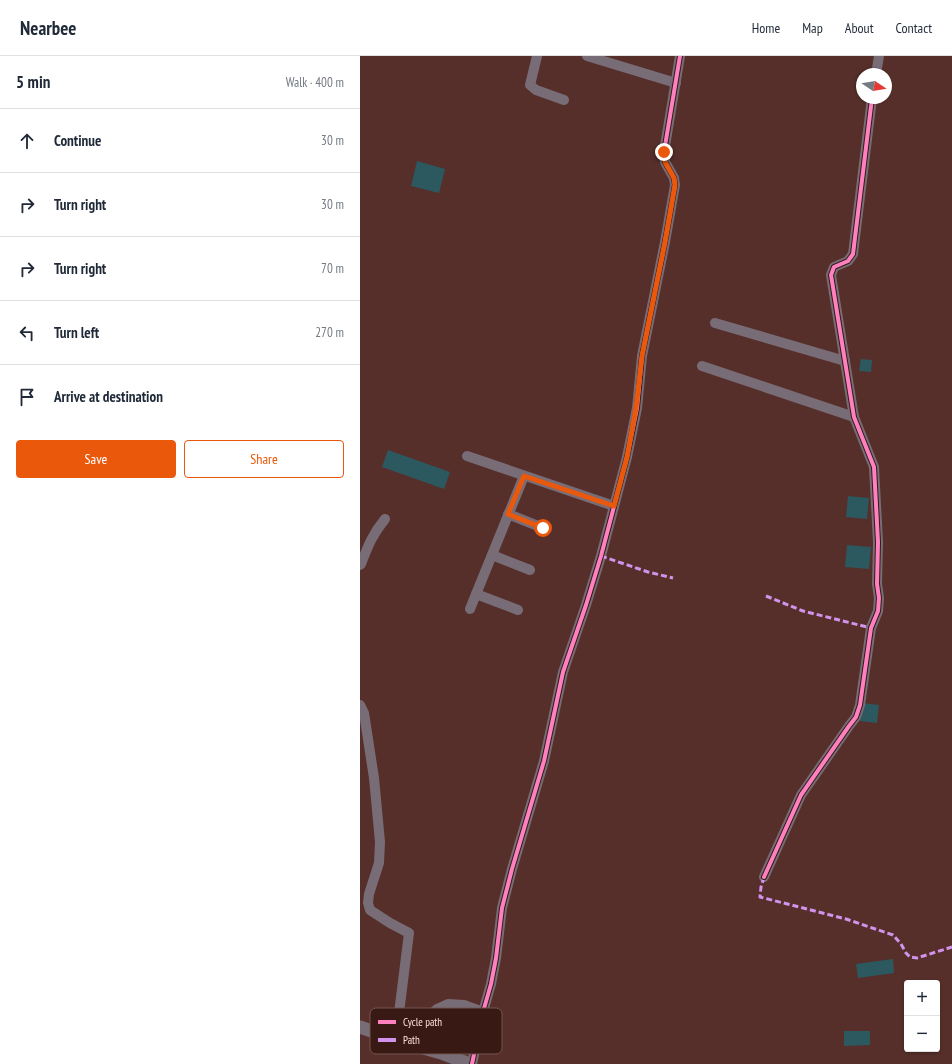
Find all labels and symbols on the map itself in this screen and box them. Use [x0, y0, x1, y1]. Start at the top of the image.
north arrow [856, 68, 892, 104]
route end [655, 143, 673, 161]
route start [534, 519, 552, 537]
legend [370, 1008, 502, 1054]
text: Cycle path [403, 1015, 442, 1029]
text: Path [403, 1033, 420, 1047]

